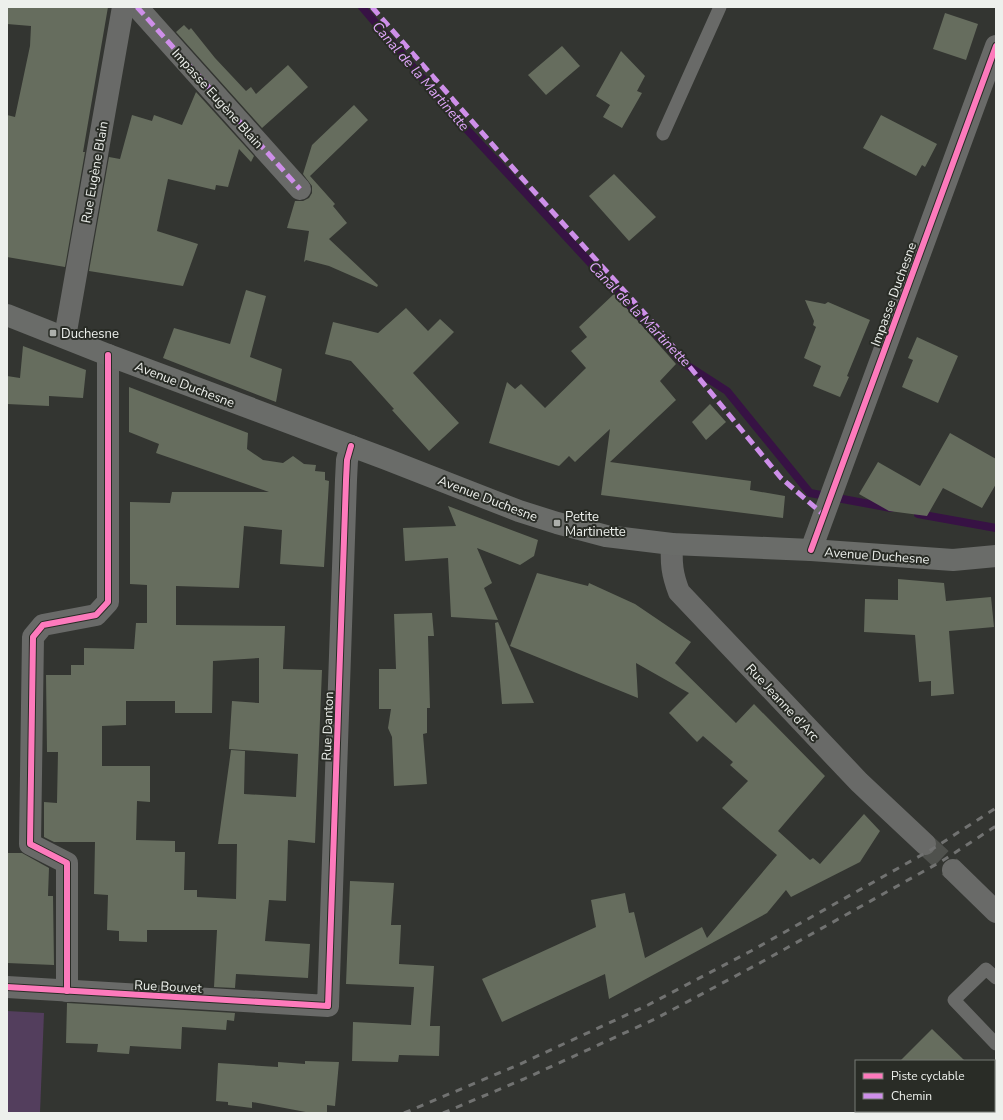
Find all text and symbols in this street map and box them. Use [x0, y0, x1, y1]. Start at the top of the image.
water label: Canal de la Martinette [368, 17, 474, 136]
street label: Impasse Eugène Blain [168, 45, 267, 153]
street label: Rue Eugène Blain [77, 120, 113, 225]
street label: Impasse Duchesne [867, 240, 921, 349]
water label: Canal de la Martinette [584, 258, 695, 371]
place label: Duchesne [61, 325, 119, 343]
marker: Duchesne [48, 328, 58, 338]
street label: Avenue Duchesne [132, 358, 237, 412]
street label: Avenue Duchesne [435, 472, 540, 526]
place label: Petite Martinette [565, 508, 626, 541]
marker: Petite Martinette [552, 518, 562, 528]
street label: Avenue Duchesne [824, 543, 930, 569]
street label: Rue Jeanne d'Arc [742, 660, 823, 745]
street label: Rue Danton [318, 691, 338, 761]
street label: Rue Bouvet [134, 976, 203, 998]
legend [855, 1060, 995, 1112]
text: Piste cyclable [891, 1068, 965, 1084]
text: Chemin [891, 1088, 932, 1104]

